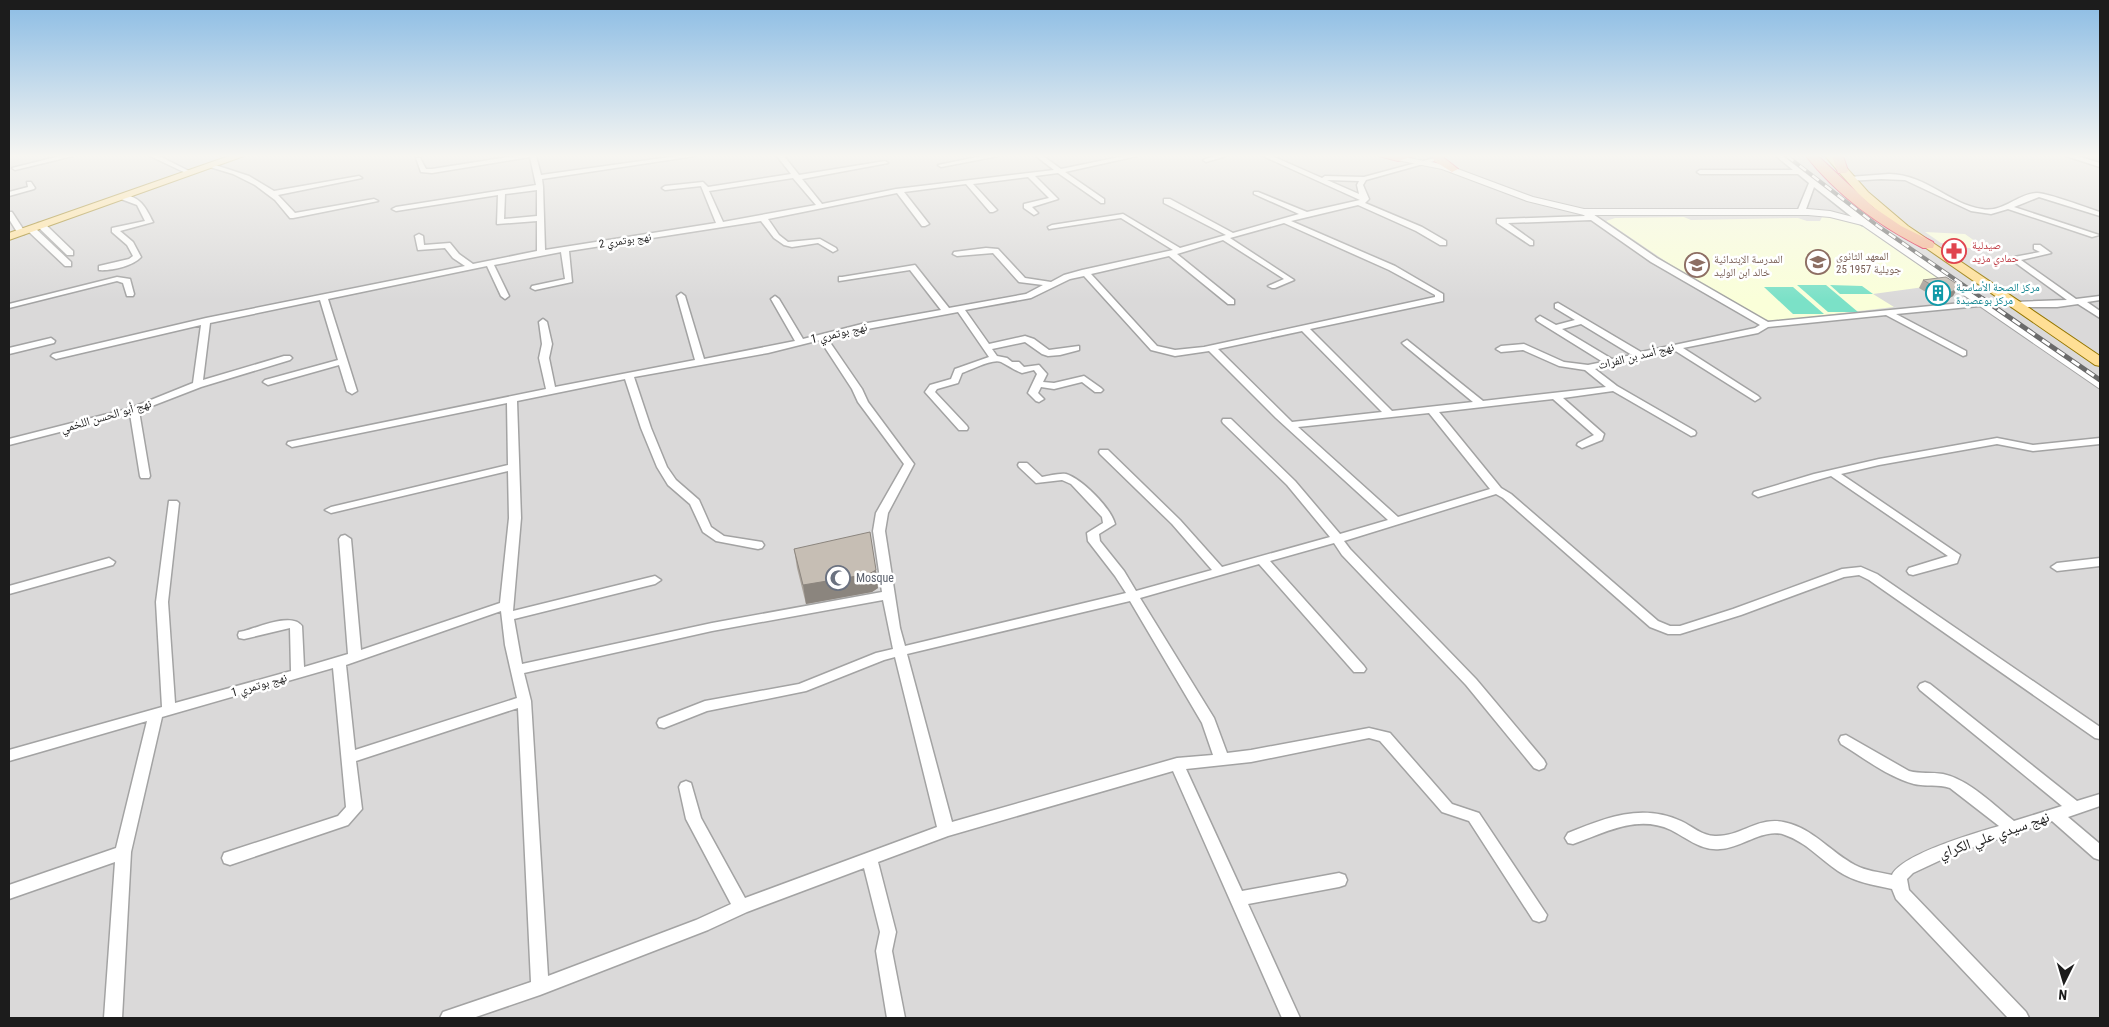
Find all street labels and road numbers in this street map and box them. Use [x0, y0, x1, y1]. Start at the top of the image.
street label: نهج بوتمري 2 [598, 230, 652, 252]
street label: نهج بوتمري 1 [809, 320, 869, 349]
street label: نهج أسد بن الفرات [1597, 340, 1676, 373]
street label: نهج أبو الحسن اللخمي [59, 396, 154, 439]
street label: نهج بوتمري 1 [229, 670, 289, 703]
street label: نهج سيدي علي الكراي [1936, 808, 2053, 865]

